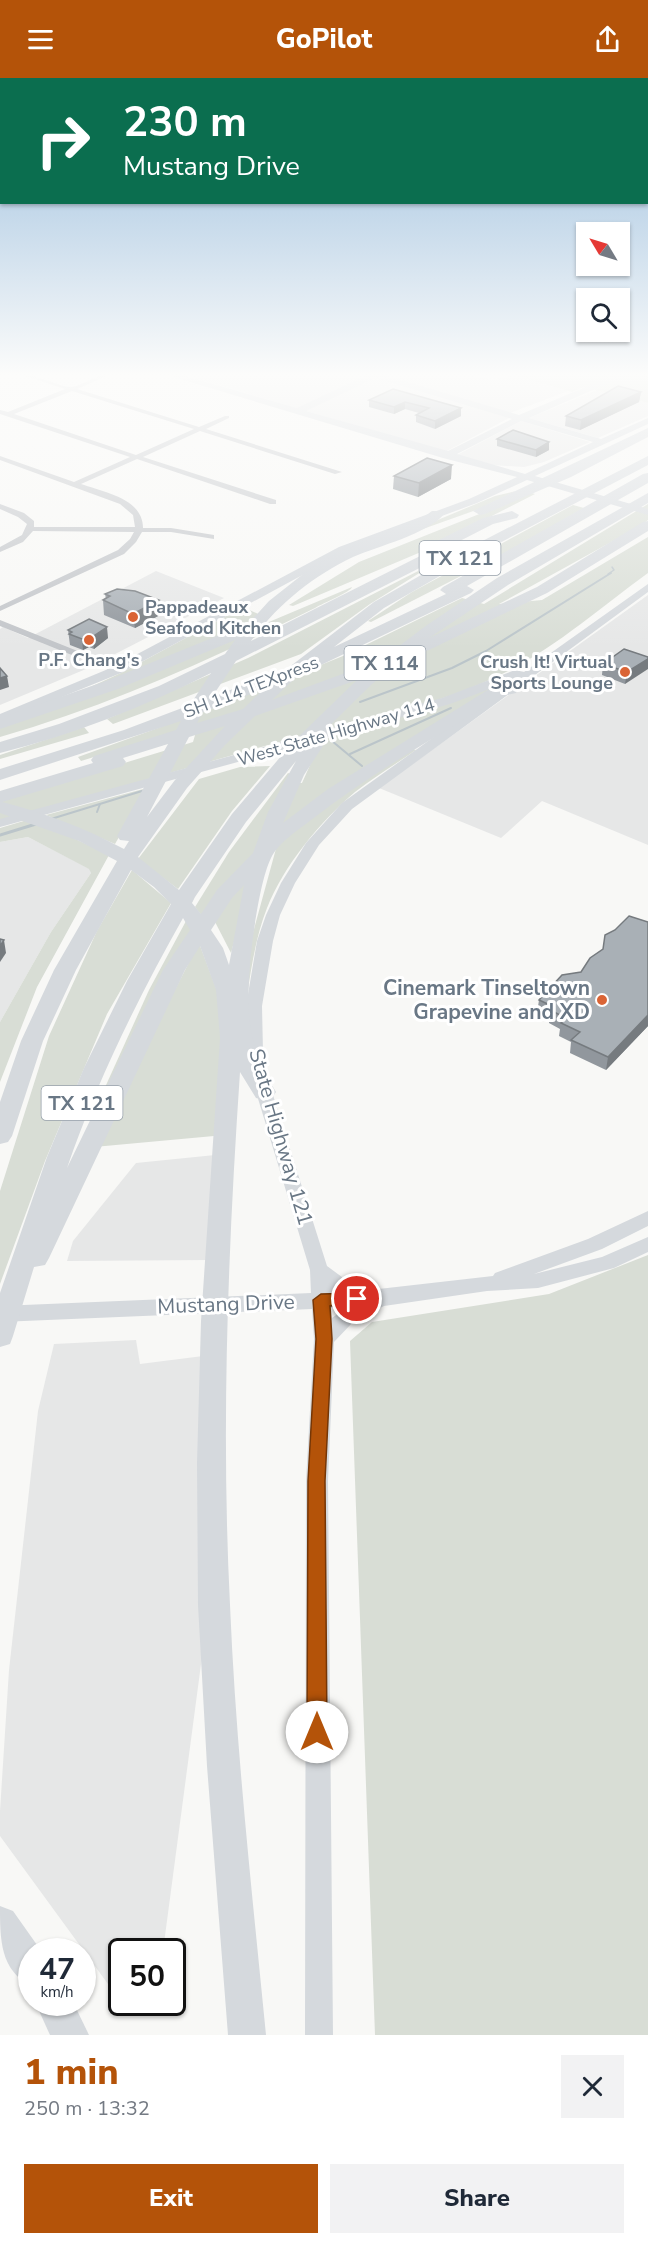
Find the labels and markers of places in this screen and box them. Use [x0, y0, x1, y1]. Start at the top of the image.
place label: Pappadeaux Seafood Kitchen [145, 595, 281, 640]
marker: Pappadeaux Seafood Kitchen [126, 610, 140, 624]
marker: P.F. Chang's [82, 633, 96, 647]
place label: P.F. Chang's [38, 648, 140, 672]
place label: Crush It! Virtual Sports Lounge [480, 650, 613, 695]
marker: Crush It! Virtual Sports Lounge [618, 665, 632, 679]
place label: Cinemark Tinseltown Grapevine and XD [383, 974, 590, 1026]
marker: Cinemark Tinseltown Grapevine and XD [595, 993, 609, 1007]
pin [331, 1273, 382, 1324]

